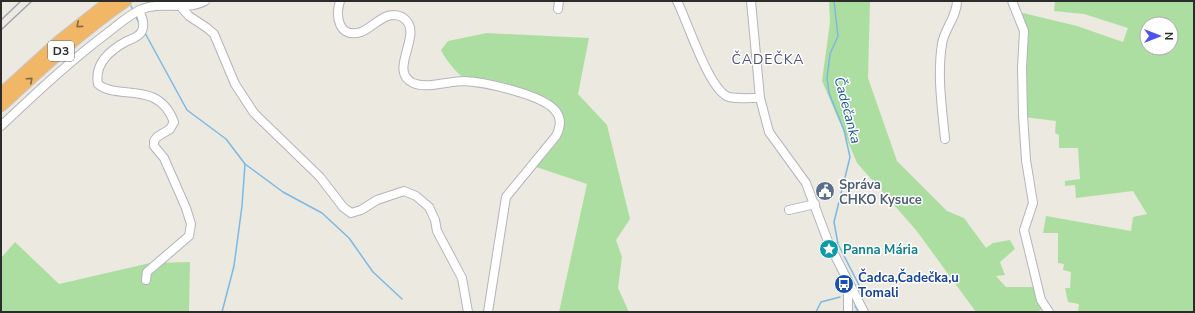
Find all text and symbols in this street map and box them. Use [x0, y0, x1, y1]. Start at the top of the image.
north arrow [1139, 16, 1179, 56]
one-way arrow [76, 20, 84, 27]
text: N [1161, 32, 1176, 40]
road number: D3 [48, 41, 74, 61]
district label: ČADEČKA [732, 50, 804, 69]
water label: Čadečanka [829, 75, 866, 146]
one-way arrow [25, 77, 33, 84]
place label: Správa CHKO Kysuce [839, 176, 922, 209]
public building icon: Správa CHKO Kysuce [814, 180, 836, 202]
place icon: Panna Mária [818, 238, 840, 260]
place label: Panna Mária [843, 241, 918, 259]
place label: Čadca,Čadečka,u Tomali [858, 268, 959, 302]
bus stop icon: Čadca,Čadečka,u Tomali [833, 273, 855, 295]

